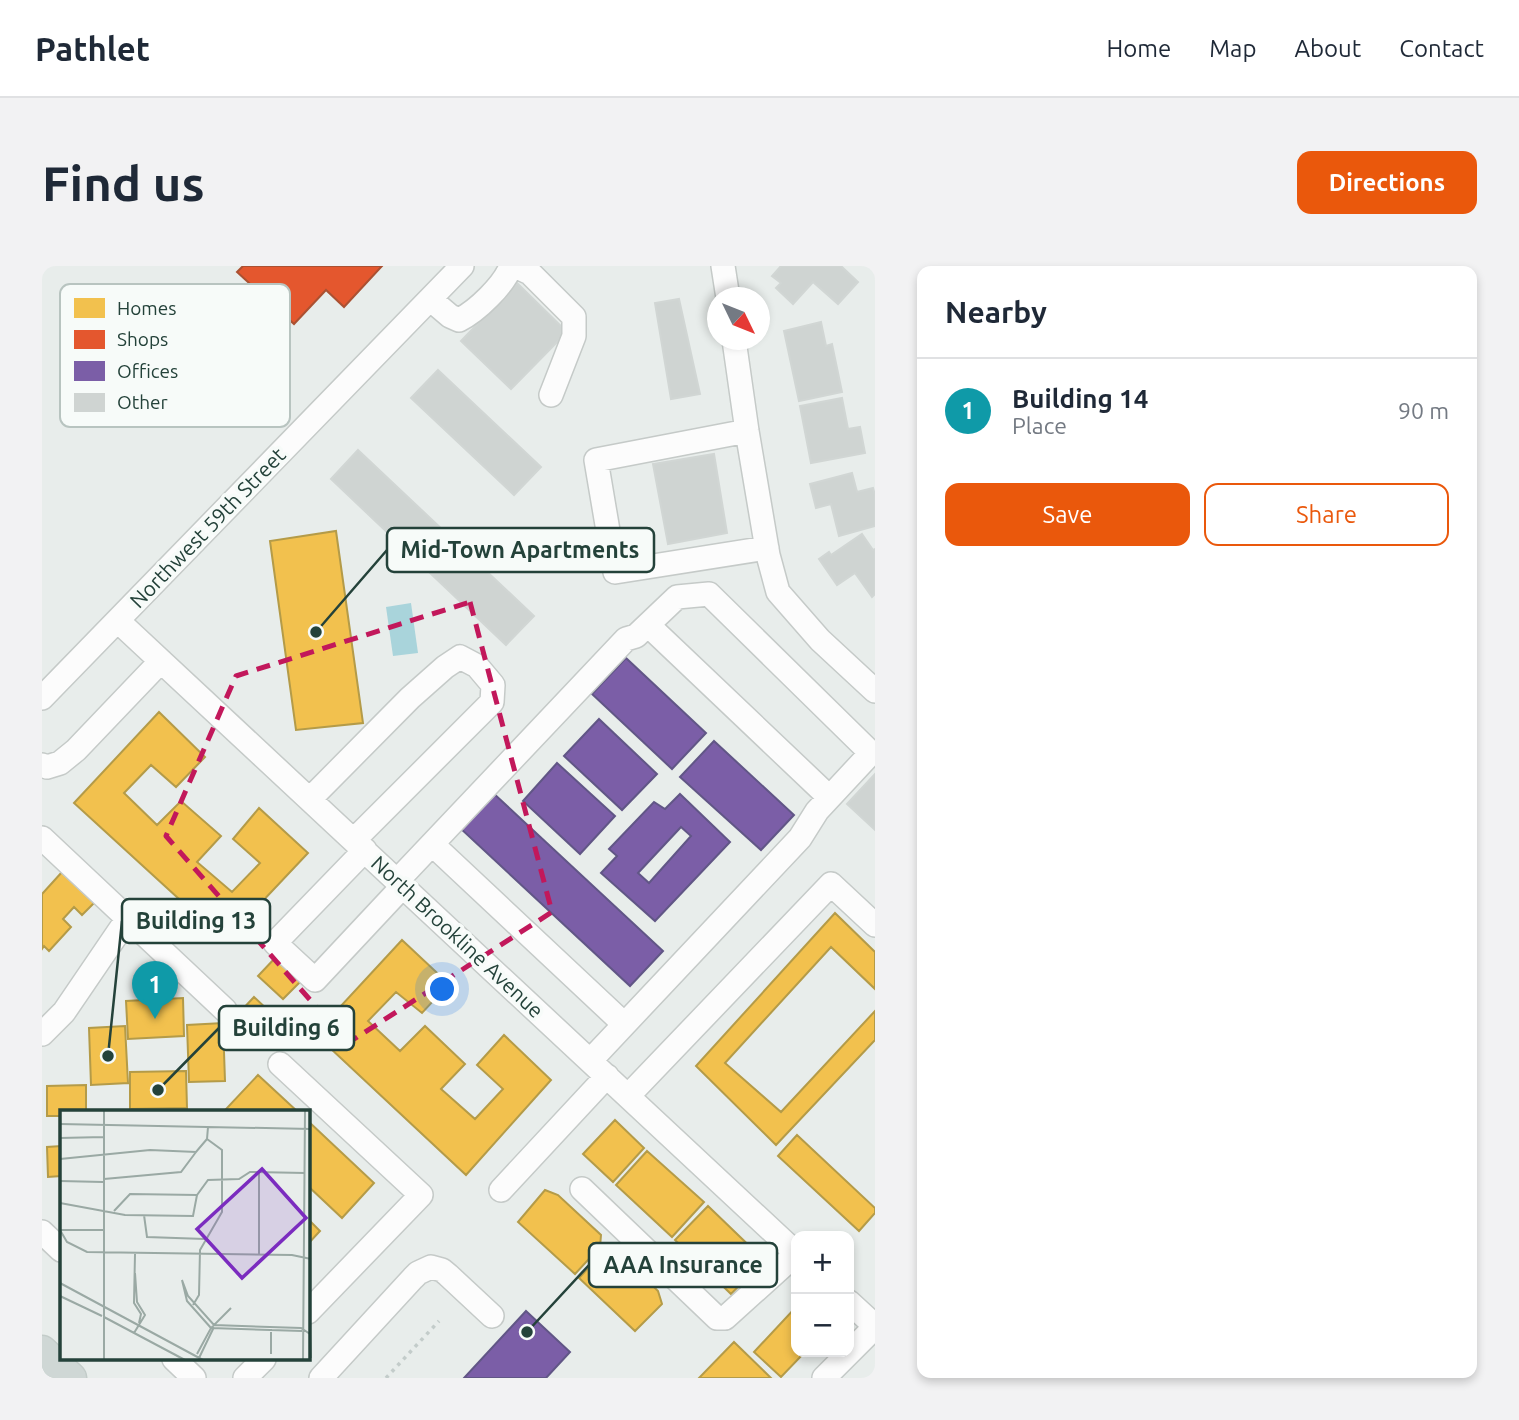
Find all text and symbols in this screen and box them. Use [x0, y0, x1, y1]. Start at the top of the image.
text: Pathlet [35, 30, 150, 67]
text: Home [1106, 35, 1171, 62]
text: Map [1209, 35, 1256, 62]
text: About [1294, 35, 1361, 62]
text: Contact [1399, 35, 1484, 62]
button: Directions [1297, 151, 1477, 214]
text: Find us [42, 155, 205, 210]
legend [60, 284, 290, 427]
north arrow [707, 287, 770, 350]
text: Nearby [945, 295, 1047, 329]
text: Homes [117, 297, 177, 319]
text: Shops [117, 328, 168, 350]
text: Offices [117, 360, 178, 382]
text: Building 14 [1012, 384, 1148, 413]
text: Other [117, 391, 168, 413]
text: 1 [962, 398, 974, 423]
text: 90 m [1398, 398, 1449, 423]
text: Place [1012, 413, 1067, 438]
street label: Northwest 59th Street [125, 442, 290, 612]
button: Save [945, 483, 1190, 546]
button: Share [1204, 483, 1449, 546]
callout: Mid-Town Apartments [387, 528, 654, 572]
text: Mid-Town Apartments [401, 537, 639, 562]
street label: North Brookline Avenue [367, 850, 549, 1022]
callout: Building 13 [122, 899, 270, 943]
text: Building 13 [136, 908, 256, 933]
pin: 1 [132, 961, 178, 1019]
your location [425, 972, 459, 1006]
callout: Building 6 [219, 1006, 354, 1050]
text: Building 6 [232, 1015, 340, 1040]
inset map [60, 1110, 310, 1360]
map controls [791, 1231, 854, 1357]
button: + [791, 1231, 854, 1294]
callout: AAA Insurance [589, 1243, 777, 1287]
text: AAA Insurance [603, 1252, 763, 1277]
button: − [791, 1294, 854, 1357]

